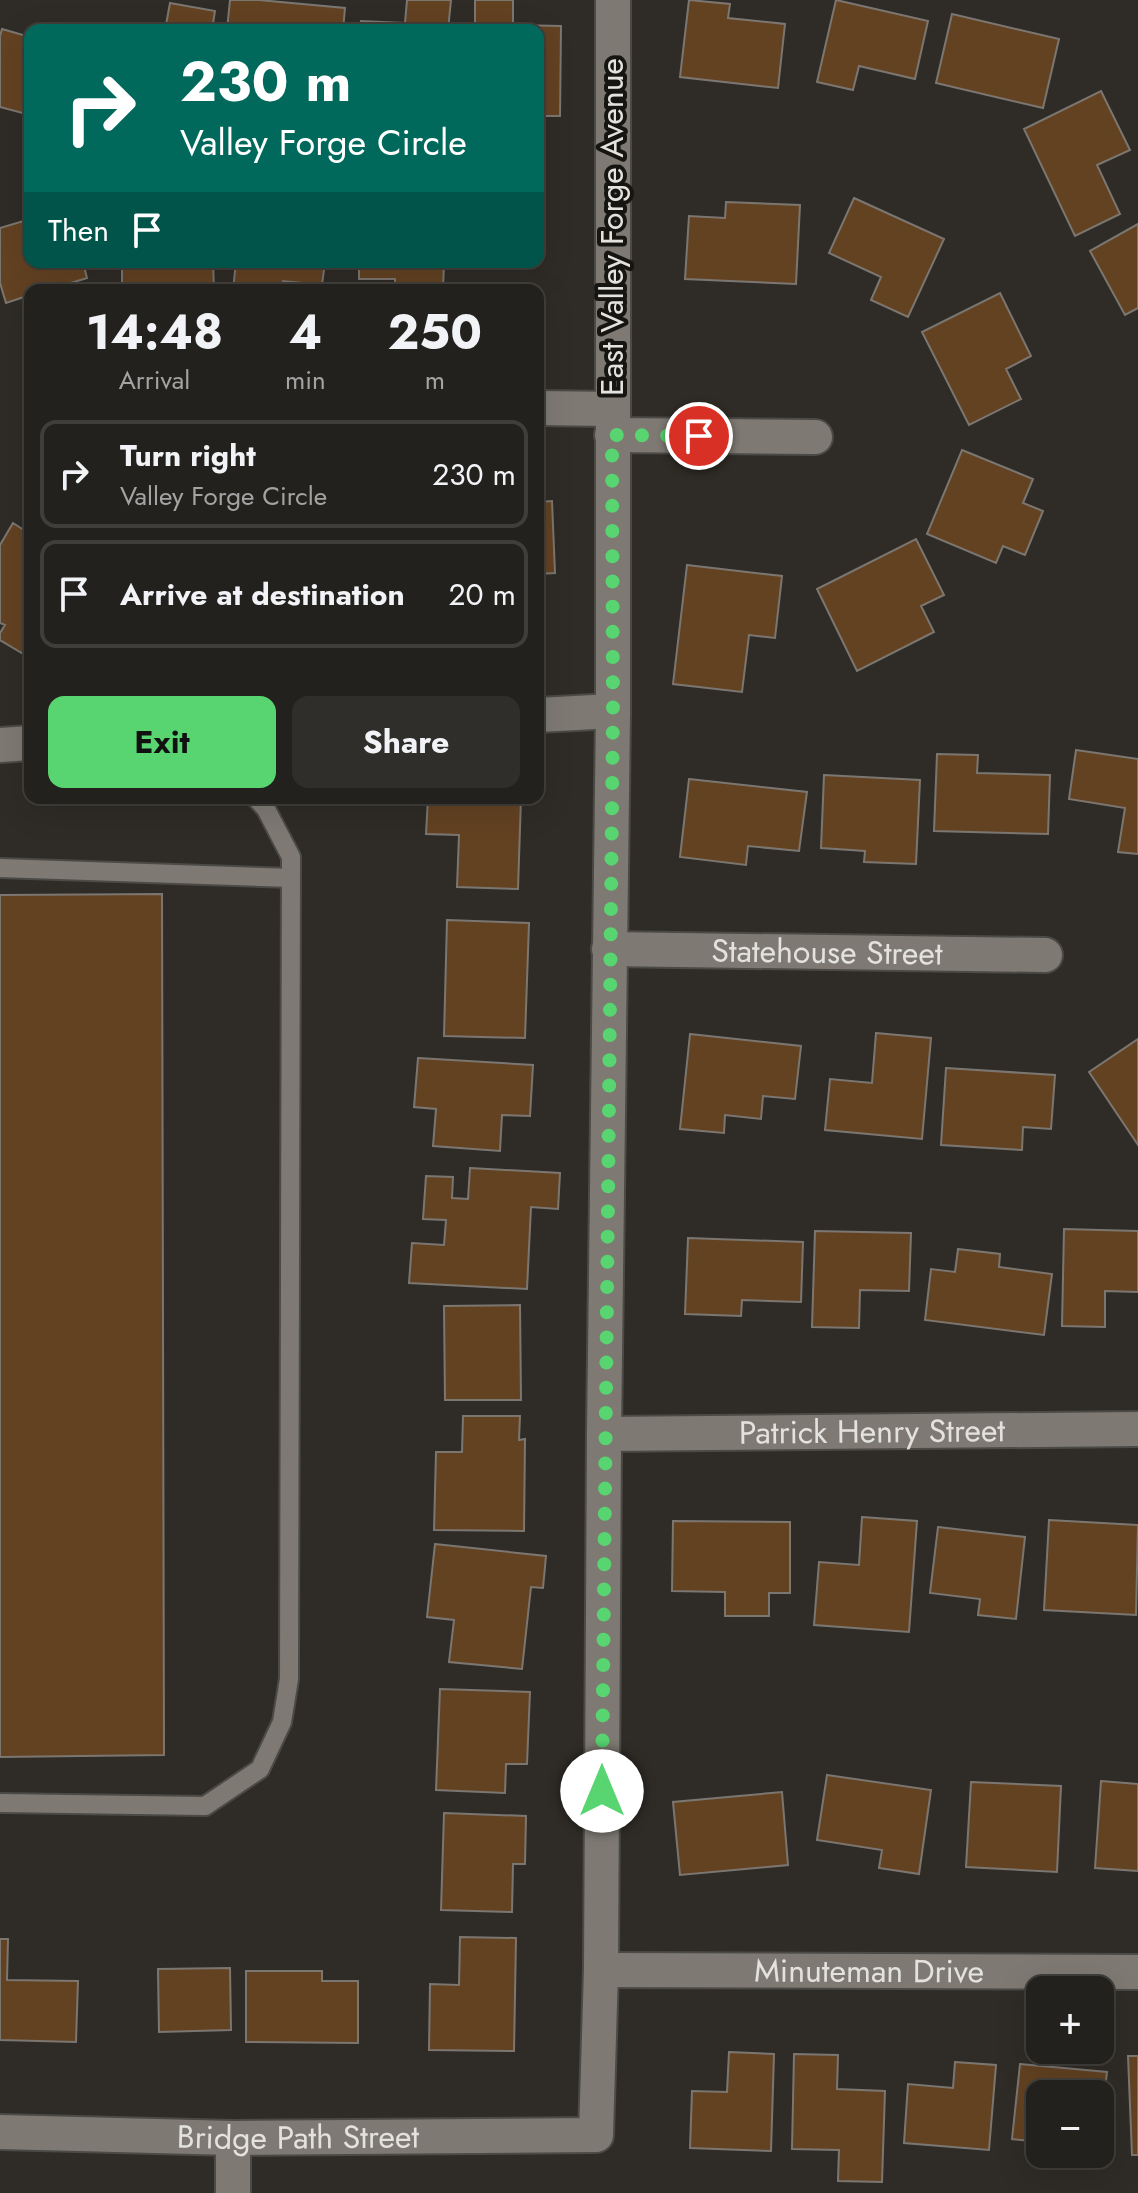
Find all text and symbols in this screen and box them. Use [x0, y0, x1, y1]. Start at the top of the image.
text: 230 m [180, 41, 351, 122]
icon: right [48, 56, 152, 160]
street label: East Valley Forge Avenue [589, 58, 635, 396]
text: Valley Forge Circle [180, 116, 467, 168]
icon: arrive [125, 208, 169, 252]
text: Then [48, 209, 109, 252]
text: 14:48 [86, 298, 223, 367]
text: 4 [289, 298, 322, 367]
text: 250 [388, 298, 482, 367]
text: Arrival [119, 361, 190, 399]
text: min [285, 361, 326, 399]
text: m [425, 361, 445, 399]
pin [665, 402, 733, 470]
icon: arrive [677, 414, 721, 458]
text: Turn right [120, 434, 256, 477]
icon: right [52, 452, 96, 496]
text: 230 m [432, 453, 516, 496]
text: Valley Forge Circle [120, 477, 327, 515]
icon: arrive [52, 572, 96, 616]
text: Arrive at destination [120, 573, 405, 616]
text: 20 m [449, 573, 516, 616]
button: Exit [48, 696, 276, 788]
button: Share [292, 696, 520, 788]
street label: Statehouse Street [711, 927, 943, 977]
street label: Patrick Henry Street [739, 1407, 1006, 1456]
position arrow [560, 1749, 644, 1833]
street label: Minuteman Drive [754, 1948, 984, 1994]
map controls [1026, 1976, 1114, 2168]
button: + [1026, 1976, 1114, 2064]
button: − [1026, 2080, 1114, 2168]
street label: Bridge Path Street [176, 2113, 420, 2161]

